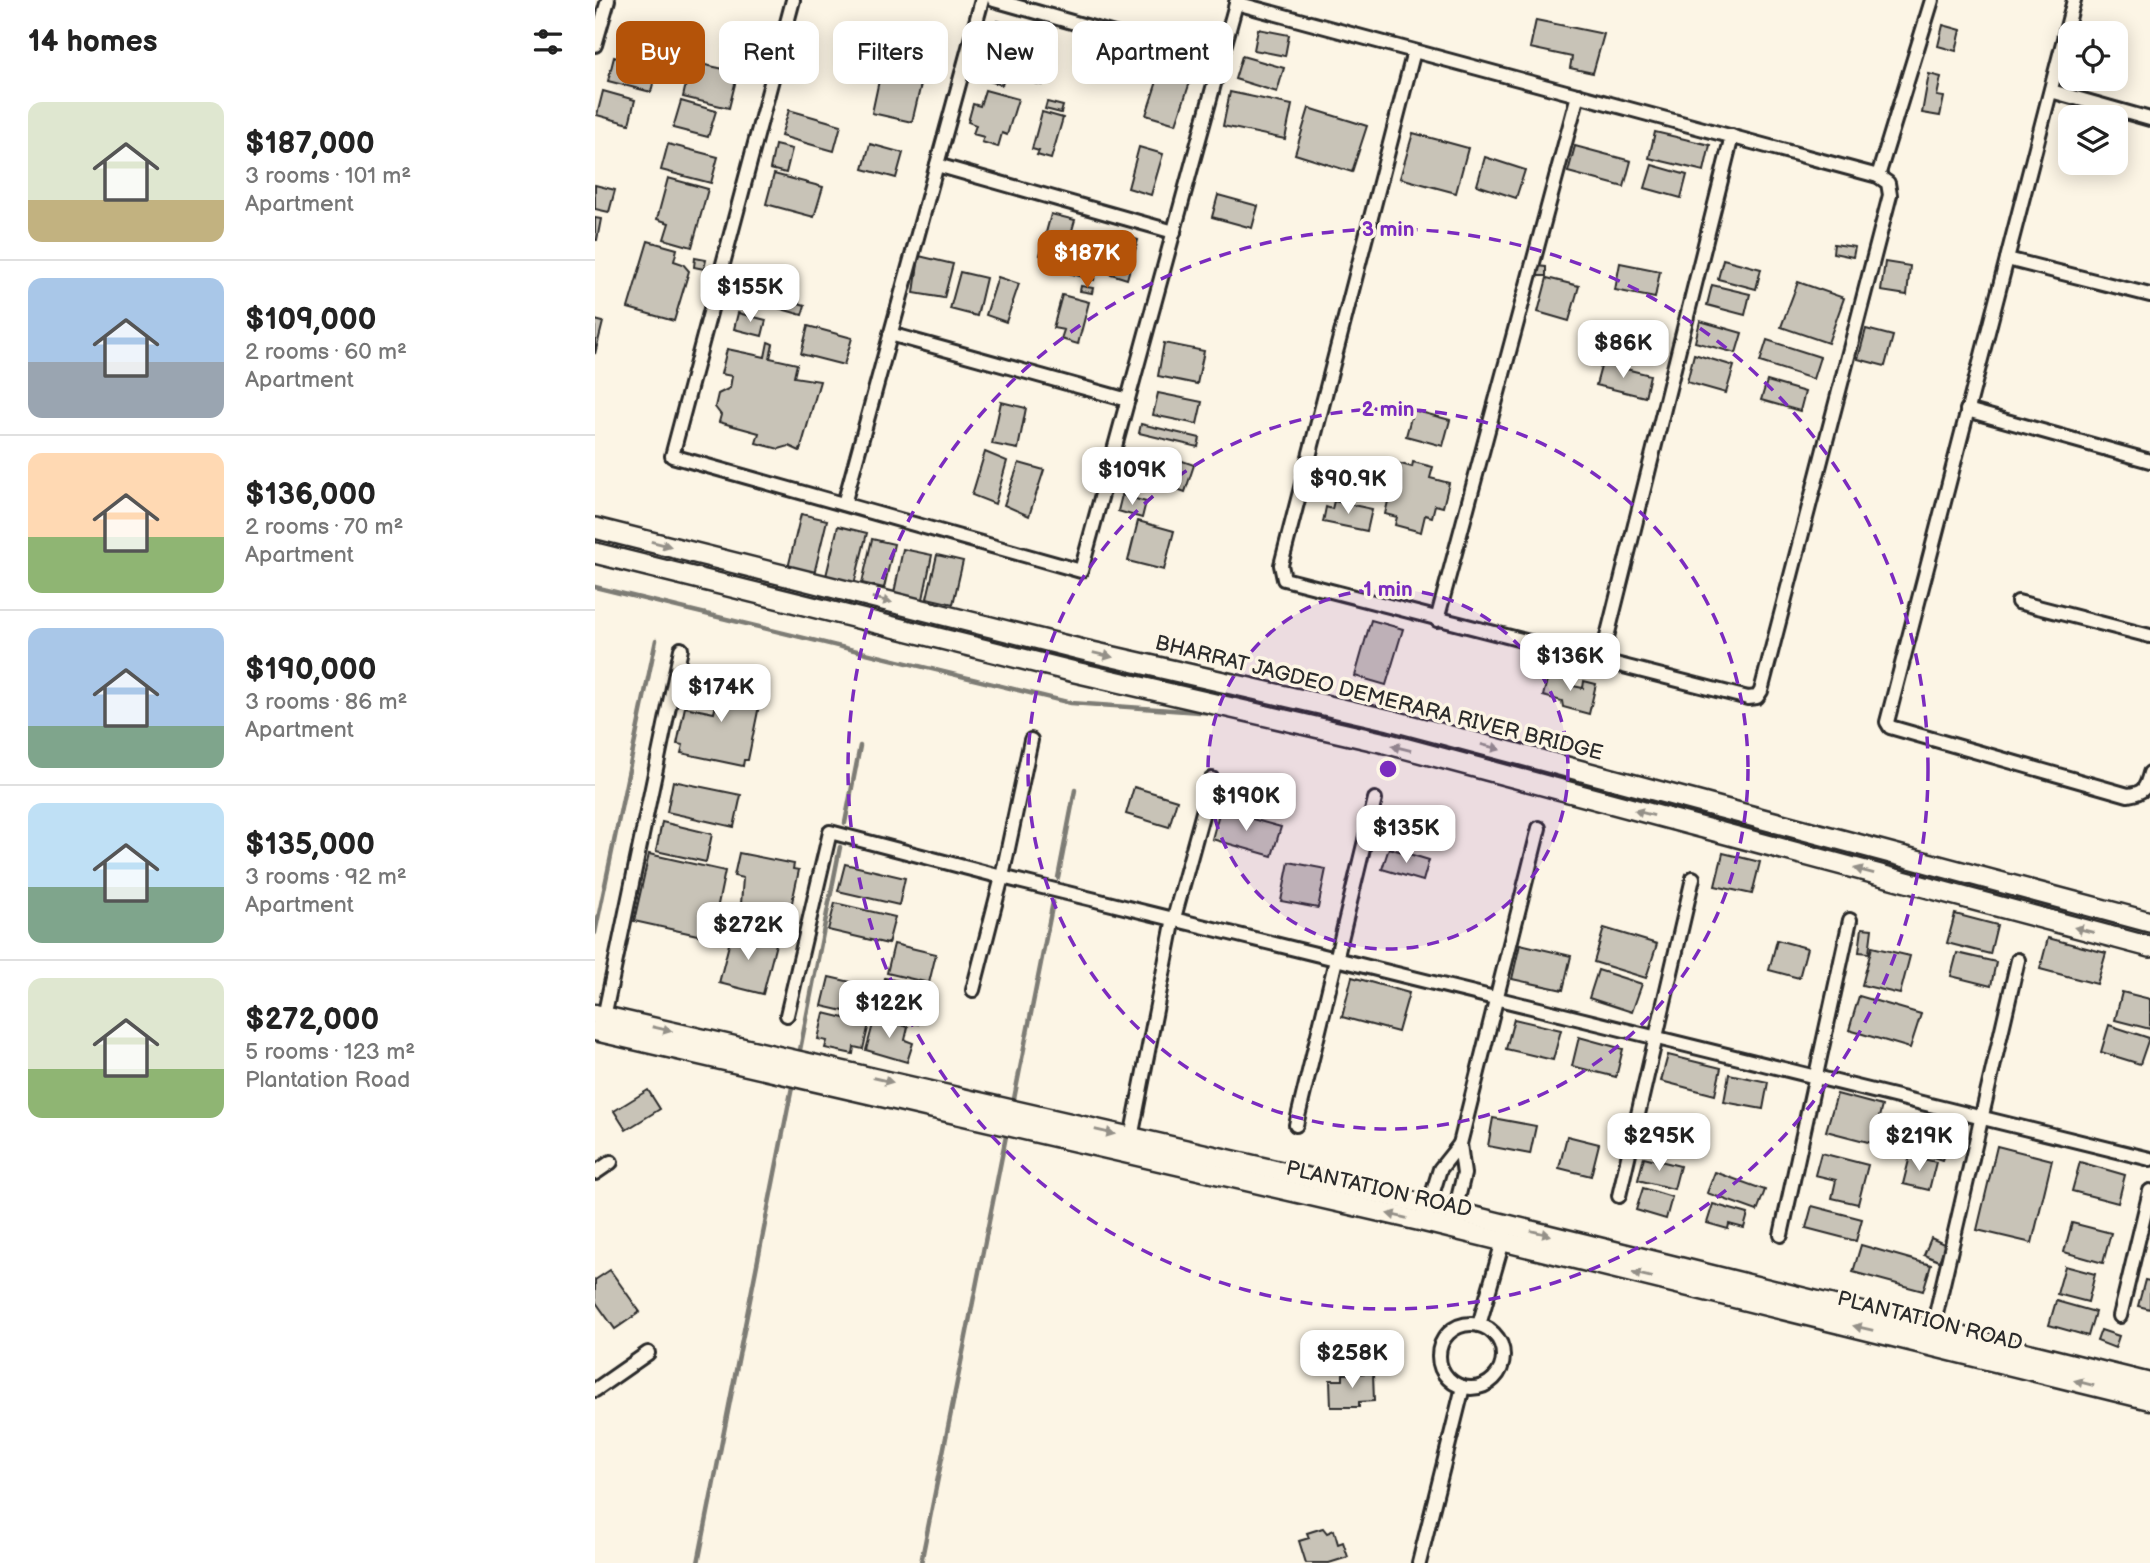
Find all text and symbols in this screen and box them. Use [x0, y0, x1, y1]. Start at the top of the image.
chip: Buy [616, 21, 705, 84]
chip: Rent [719, 21, 819, 84]
chip: Filters [833, 21, 948, 84]
chip: New [962, 21, 1058, 84]
chip: Apartment [1072, 21, 1233, 84]
map controls [2058, 21, 2128, 175]
button: locate [2058, 21, 2128, 91]
icon: filters [529, 23, 567, 61]
text: 14 homes [28, 24, 157, 60]
button: layers [2058, 105, 2128, 175]
text: $187,000 [245, 126, 375, 162]
icon: home [84, 130, 168, 214]
text: 3 rooms · 101 m² [245, 162, 411, 190]
text: Apartment [245, 190, 354, 218]
text: 3 min [1362, 217, 1414, 242]
pin: $187K [1038, 230, 1136, 290]
text: $187K [1054, 239, 1121, 267]
pin: $155K [701, 264, 799, 324]
text: $155K [716, 273, 784, 301]
text: $109,000 [245, 302, 376, 338]
icon: home [84, 306, 168, 390]
pin: $86K [1582, 320, 1664, 380]
text: $86K [1594, 329, 1652, 357]
text: 2 rooms · 60 m² [245, 338, 407, 366]
text: Apartment [245, 366, 354, 394]
text: 2 min [1361, 397, 1415, 422]
pin: $109K [1083, 448, 1181, 507]
text: $109K [1098, 456, 1166, 484]
pin: $90.9K [1291, 456, 1405, 516]
text: $90.9K [1309, 465, 1387, 493]
text: $136,000 [245, 477, 376, 513]
icon: home [84, 481, 168, 565]
text: 2 rooms · 70 m² [245, 513, 404, 541]
one-way arrow [650, 539, 672, 550]
text: Apartment [245, 541, 354, 569]
text: 1 min [1363, 577, 1413, 602]
one-way arrow [871, 595, 893, 606]
street label: BHARRAT JAGDEO DEMERARA RIVER BRIDGE [1153, 630, 1605, 766]
pin: $136K [1521, 634, 1619, 693]
text: $136K [1536, 642, 1604, 670]
one-way arrow [1092, 649, 1114, 660]
text: $190,000 [245, 652, 376, 688]
icon: home [84, 656, 168, 740]
pin: $174K [672, 664, 770, 724]
text: $174K [688, 673, 754, 701]
text: 3 rooms · 86 m² [245, 688, 407, 716]
text: Apartment [245, 716, 354, 744]
one-way arrow [1390, 742, 1412, 753]
one-way arrow [1481, 742, 1502, 752]
centre of rings [1376, 757, 1400, 781]
pin: $190K [1197, 774, 1295, 833]
text: $190K [1212, 782, 1280, 810]
pin: $135K [1357, 806, 1455, 865]
one-way arrow [1634, 807, 1655, 817]
text: $135K [1372, 814, 1440, 842]
text: $135,000 [245, 827, 375, 863]
icon: home [84, 831, 168, 915]
text: 3 rooms · 92 m² [245, 863, 407, 891]
one-way arrow [1853, 865, 1875, 876]
text: Apartment [245, 891, 354, 919]
pin: $272K [699, 902, 797, 962]
text: $272K [713, 911, 783, 939]
one-way arrow [2073, 924, 2094, 934]
pin: $122K [840, 981, 938, 1040]
text: $122K [855, 989, 923, 1017]
text: $272,000 [245, 1002, 379, 1038]
icon: home [84, 1006, 168, 1090]
one-way arrow [651, 1024, 673, 1035]
text: 5 rooms · 123 m² [245, 1038, 415, 1066]
text: Plantation Road [245, 1066, 410, 1094]
one-way arrow [872, 1075, 894, 1086]
pin: $295K [1610, 1114, 1708, 1173]
pin: $219K [1870, 1114, 1968, 1173]
text: $295K [1623, 1122, 1695, 1150]
text: $219K [1885, 1122, 1953, 1150]
one-way arrow [1094, 1127, 1116, 1138]
street label: PLANTATION ROAD [1284, 1155, 1474, 1223]
one-way arrow [1386, 1210, 1408, 1221]
one-way arrow [1530, 1228, 1552, 1239]
one-way arrow [1631, 1269, 1653, 1280]
street label: PLANTATION ROAD [1835, 1286, 2025, 1356]
one-way arrow [1852, 1322, 1874, 1333]
pin: $258K [1303, 1330, 1401, 1390]
text: $258K [1316, 1339, 1388, 1367]
one-way arrow [2073, 1377, 2095, 1388]

